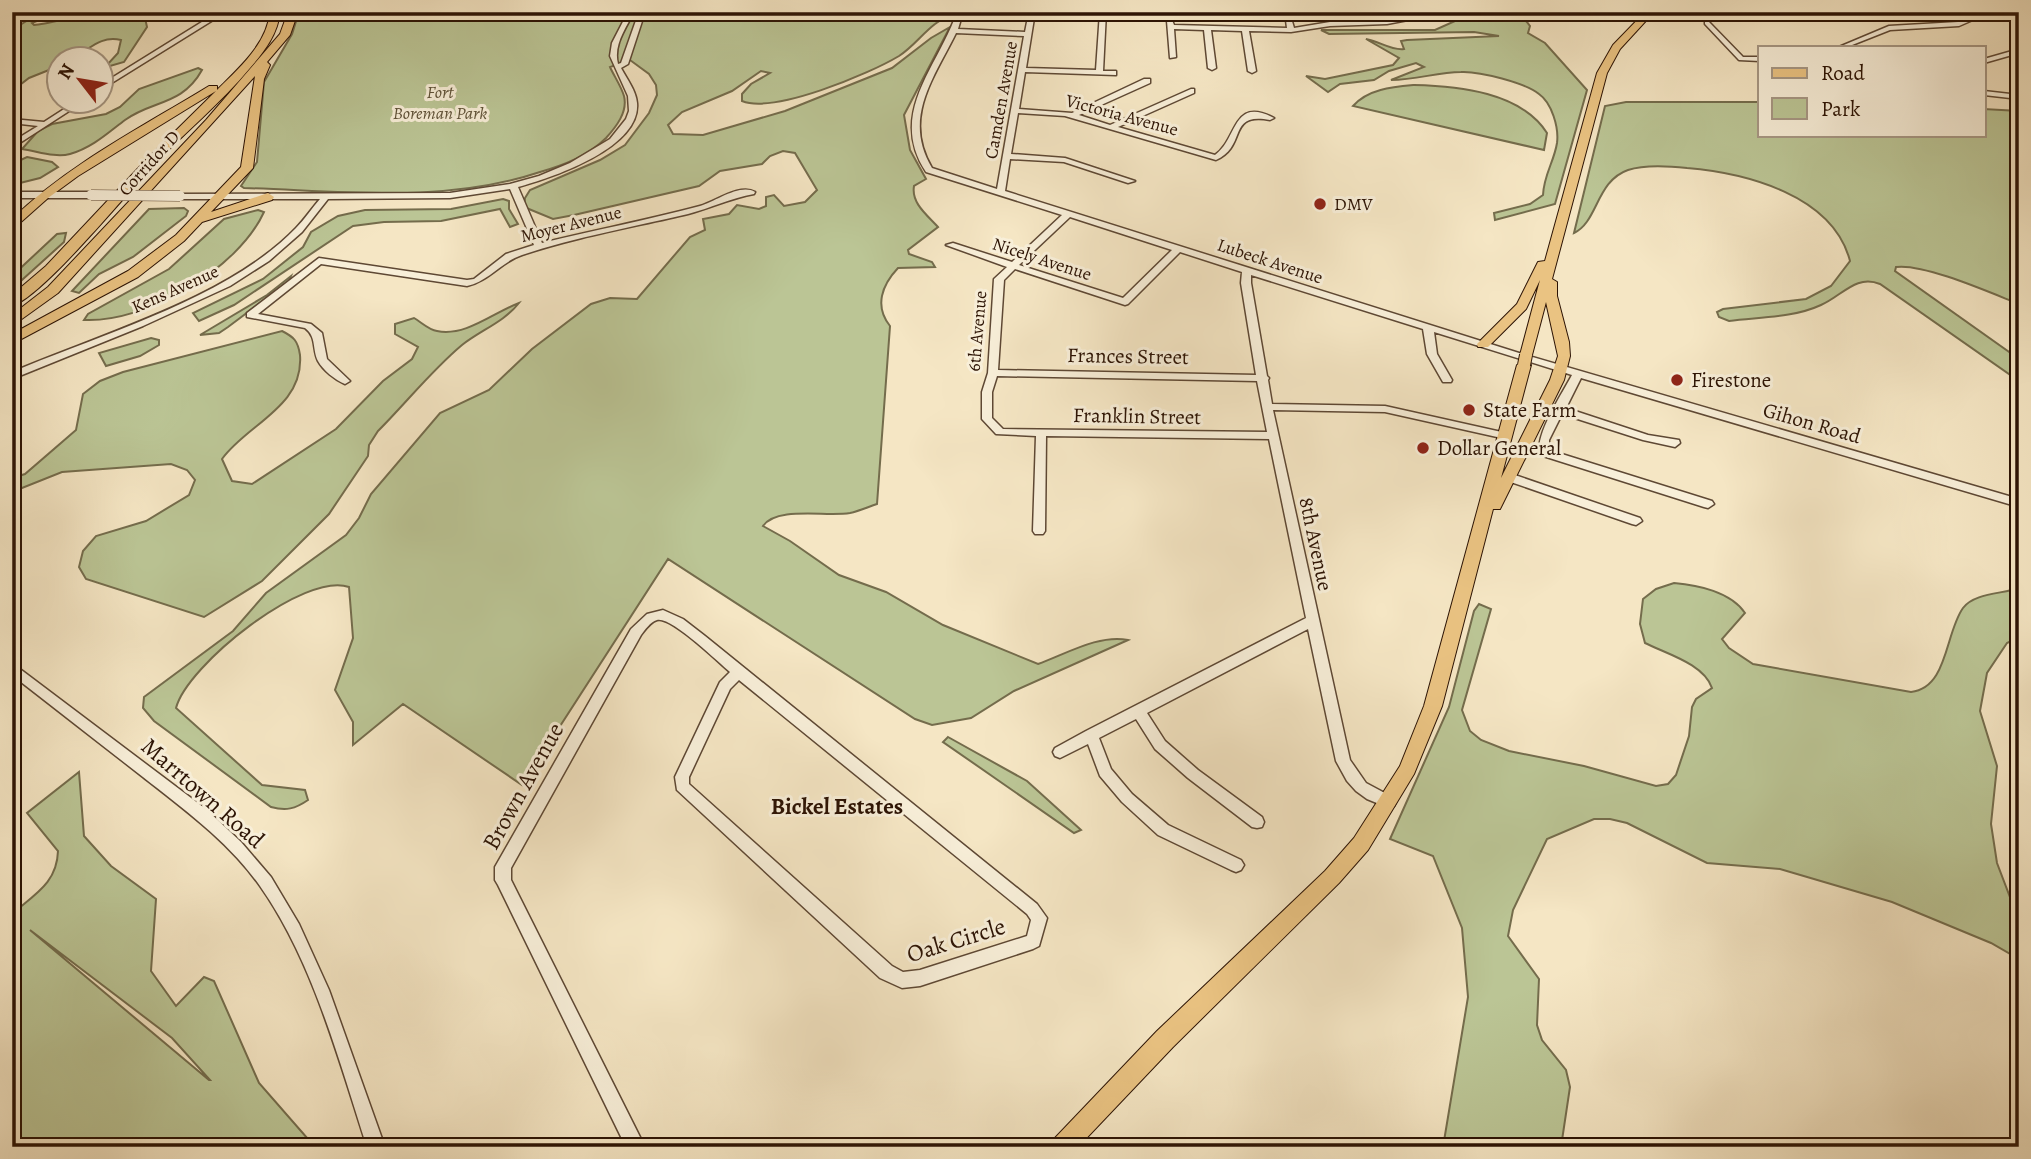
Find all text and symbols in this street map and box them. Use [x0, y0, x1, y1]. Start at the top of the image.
street label: Camden Avenue [979, 39, 1023, 161]
north arrow [46, 46, 116, 116]
legend [1758, 46, 1986, 136]
text: N [52, 59, 81, 84]
text: Road [1821, 59, 1865, 87]
park label: Fort Boreman Park [393, 80, 487, 125]
street label: Victoria Avenue [1062, 88, 1181, 142]
text: Park [1821, 95, 1861, 123]
street label: Corridor D [113, 125, 185, 201]
place label: DMV [1334, 192, 1373, 216]
marker: DMV [1312, 196, 1328, 212]
street label: Moyer Avenue [518, 200, 624, 248]
street label: Nicely Avenue [989, 232, 1095, 286]
street label: Lubeck Avenue [1214, 233, 1326, 289]
street label: Kens Avenue [128, 259, 222, 319]
street label: 6th Avenue [962, 290, 992, 372]
street label: Frances Street [1067, 341, 1189, 371]
place label: Firestone [1691, 366, 1771, 394]
marker: Firestone [1669, 372, 1685, 388]
place label: State Farm [1483, 396, 1577, 424]
street label: Gihon Road [1760, 396, 1865, 451]
street label: Franklin Street [1073, 401, 1201, 431]
marker: State Farm [1461, 402, 1477, 418]
place label: Dollar General [1437, 434, 1561, 462]
marker: Dollar General [1415, 440, 1431, 456]
street label: 8th Avenue [1292, 495, 1340, 593]
street label: Brown Avenue [475, 717, 571, 855]
street label: Marrtown Road [134, 730, 272, 856]
district label: Bickel Estates [771, 791, 903, 822]
street label: Oak Circle [903, 910, 1009, 970]

